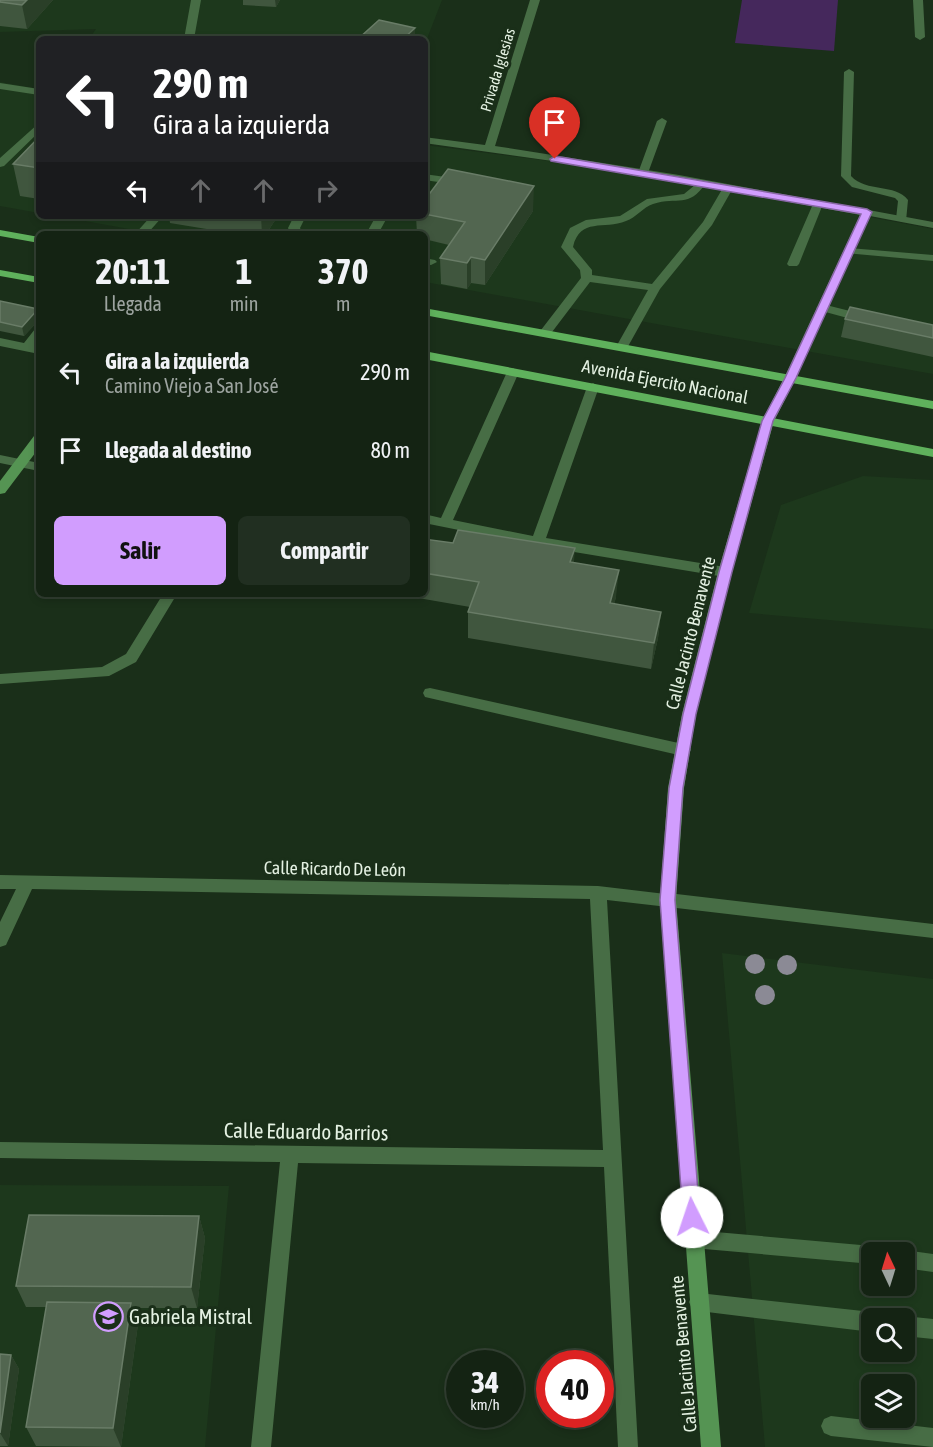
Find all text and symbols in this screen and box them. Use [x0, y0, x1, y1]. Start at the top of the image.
street label: Privada Iglesias [477, 26, 518, 114]
text: 290 m [153, 59, 248, 107]
icon: left [54, 60, 132, 138]
pin [529, 97, 580, 159]
icon: arrive [538, 106, 571, 139]
text: Gira a la izquierda [153, 109, 330, 140]
icon: left [121, 174, 154, 207]
icon: ahead [184, 174, 217, 207]
icon: ahead [247, 174, 280, 207]
icon: right [310, 174, 343, 207]
text: 20:11 [95, 250, 170, 292]
text: 1 [236, 250, 252, 292]
text: 370 [318, 250, 369, 292]
text: Llegada [104, 292, 162, 315]
text: min [230, 292, 258, 315]
text: m [336, 292, 350, 315]
text: Gira a la izquierda [105, 348, 249, 374]
street label: Avenida Ejercito Nacional [580, 355, 750, 408]
icon: left [54, 356, 87, 389]
text: 290 m [360, 359, 410, 385]
text: Camino Viejo a San José [105, 374, 278, 397]
icon: arrive [54, 434, 87, 467]
text: Llegada al destino [105, 437, 252, 463]
text: 80 m [370, 437, 410, 463]
button: Salir [54, 516, 226, 585]
button: Compartir [238, 516, 410, 585]
street label: Calle Jacinto Benavente [661, 554, 720, 712]
street label: Calle Ricardo De León [264, 857, 406, 880]
street label: Calle Eduardo Barrios [224, 1118, 388, 1144]
position arrow [660, 1185, 724, 1249]
north arrow [861, 1242, 915, 1296]
map controls [861, 1242, 915, 1428]
street label: Calle Jacinto Benavente [666, 1275, 701, 1433]
school or university icon: Gabriela Mistral [92, 1301, 124, 1333]
place label: Gabriela Mistral [129, 1304, 253, 1328]
button: search [861, 1308, 915, 1362]
speed limit sign: 40 [536, 1350, 614, 1428]
text: 34 [471, 1365, 499, 1399]
button: layers [861, 1374, 915, 1428]
text: km/h [470, 1396, 500, 1413]

